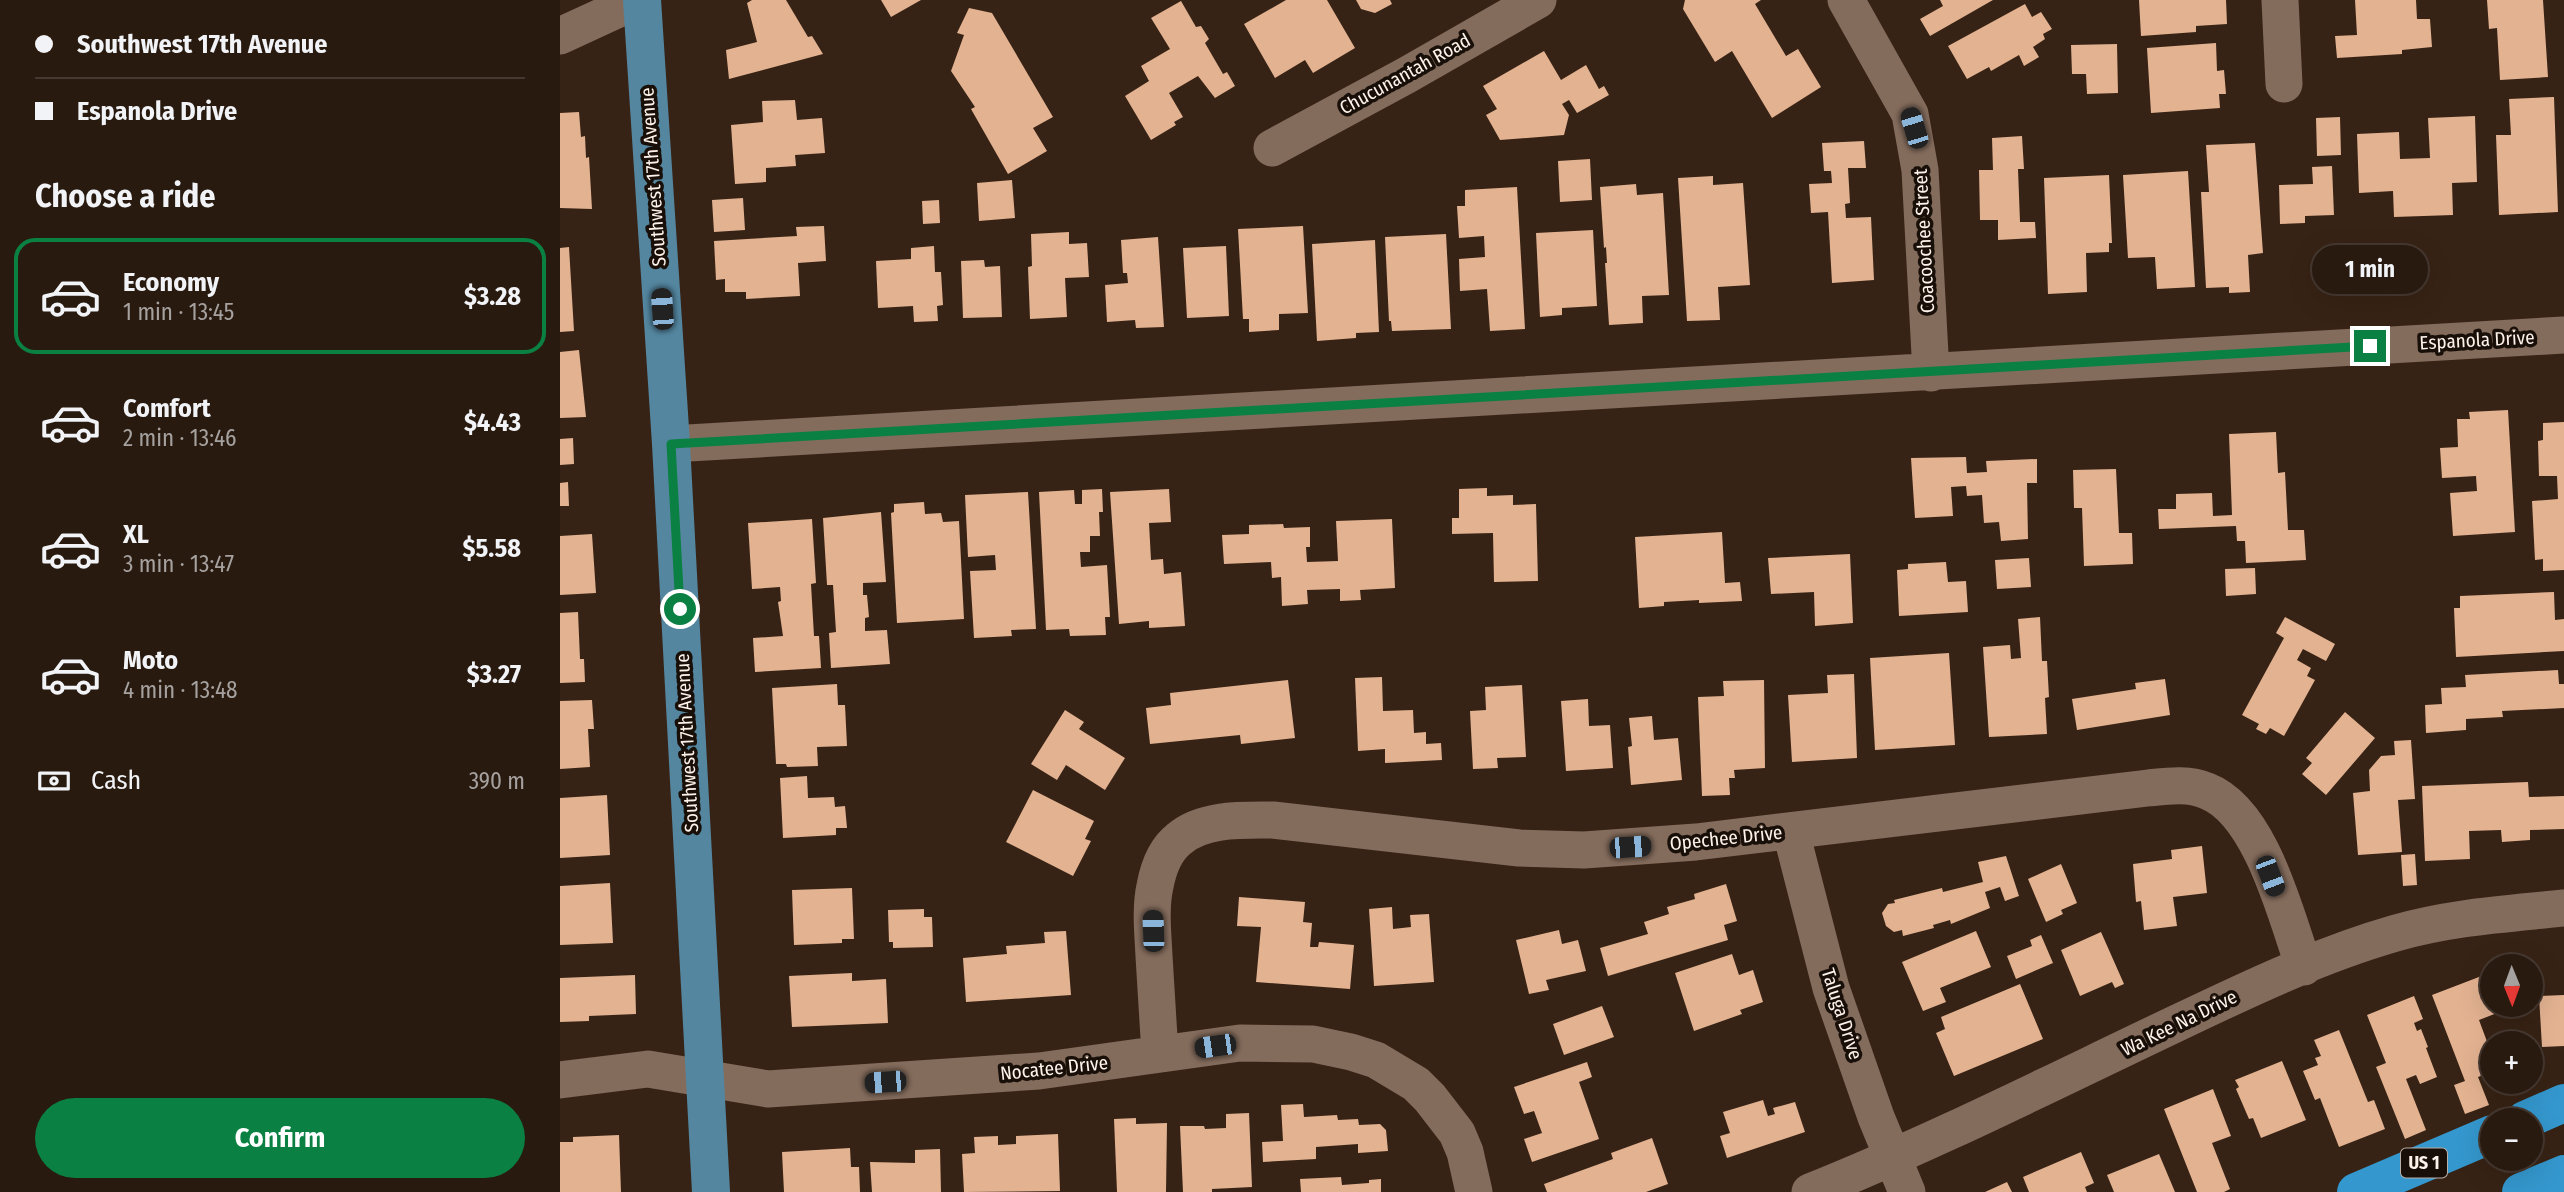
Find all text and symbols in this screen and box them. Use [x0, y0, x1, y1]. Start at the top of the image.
text: Southwest 17th Avenue [77, 29, 328, 60]
street label: Chucunantah Road [1336, 29, 1474, 119]
street label: Southwest 17th Avenue [635, 87, 671, 267]
text: Espanola Drive [77, 96, 237, 127]
car [1898, 105, 1931, 151]
street label: Coacoochee Street [1909, 168, 1939, 314]
text: Choose a ride [35, 177, 216, 215]
callout: 1 min [2312, 244, 2428, 294]
text: 1 min [2345, 255, 2395, 283]
icon: car [39, 265, 102, 328]
text: Economy [123, 267, 219, 298]
text: $3.28 [464, 281, 521, 312]
car [651, 287, 674, 331]
text: 1 min · 13:45 [123, 298, 234, 326]
street label: Espanola Drive [2419, 326, 2535, 354]
route end [2354, 330, 2386, 362]
icon: car [39, 391, 102, 454]
text: Comfort [123, 393, 211, 424]
text: $4.43 [464, 407, 521, 438]
text: 2 min · 13:46 [123, 424, 236, 452]
icon: car [39, 517, 102, 580]
text: XL [123, 519, 149, 550]
text: $5.58 [463, 533, 521, 564]
text: 3 min · 13:47 [123, 550, 234, 578]
route start [664, 593, 696, 625]
icon: car [39, 643, 102, 706]
text: Moto [123, 645, 178, 676]
street label: Southwest 17th Avenue [671, 653, 703, 833]
text: $3.27 [467, 659, 521, 690]
text: 4 min · 13:48 [123, 676, 238, 704]
icon: cash [35, 762, 73, 800]
text: Cash [91, 765, 141, 796]
text: 390 m [469, 767, 525, 795]
street label: Opechee Drive [1669, 821, 1783, 855]
car [1609, 835, 1652, 859]
car [2253, 853, 2288, 899]
car [1142, 910, 1165, 952]
north arrow [2480, 954, 2543, 1017]
map controls [2480, 954, 2543, 1171]
street label: Taluga Drive [1816, 966, 1868, 1062]
street label: Wa Kee Na Drive [2117, 985, 2241, 1061]
button: + [2480, 1031, 2543, 1094]
car [1193, 1033, 1238, 1059]
street label: Nocatee Drive [999, 1051, 1109, 1085]
car [864, 1070, 907, 1094]
button: Confirm [35, 1098, 525, 1178]
button: − [2480, 1108, 2543, 1171]
road number: US 1 [2401, 1148, 2447, 1178]

